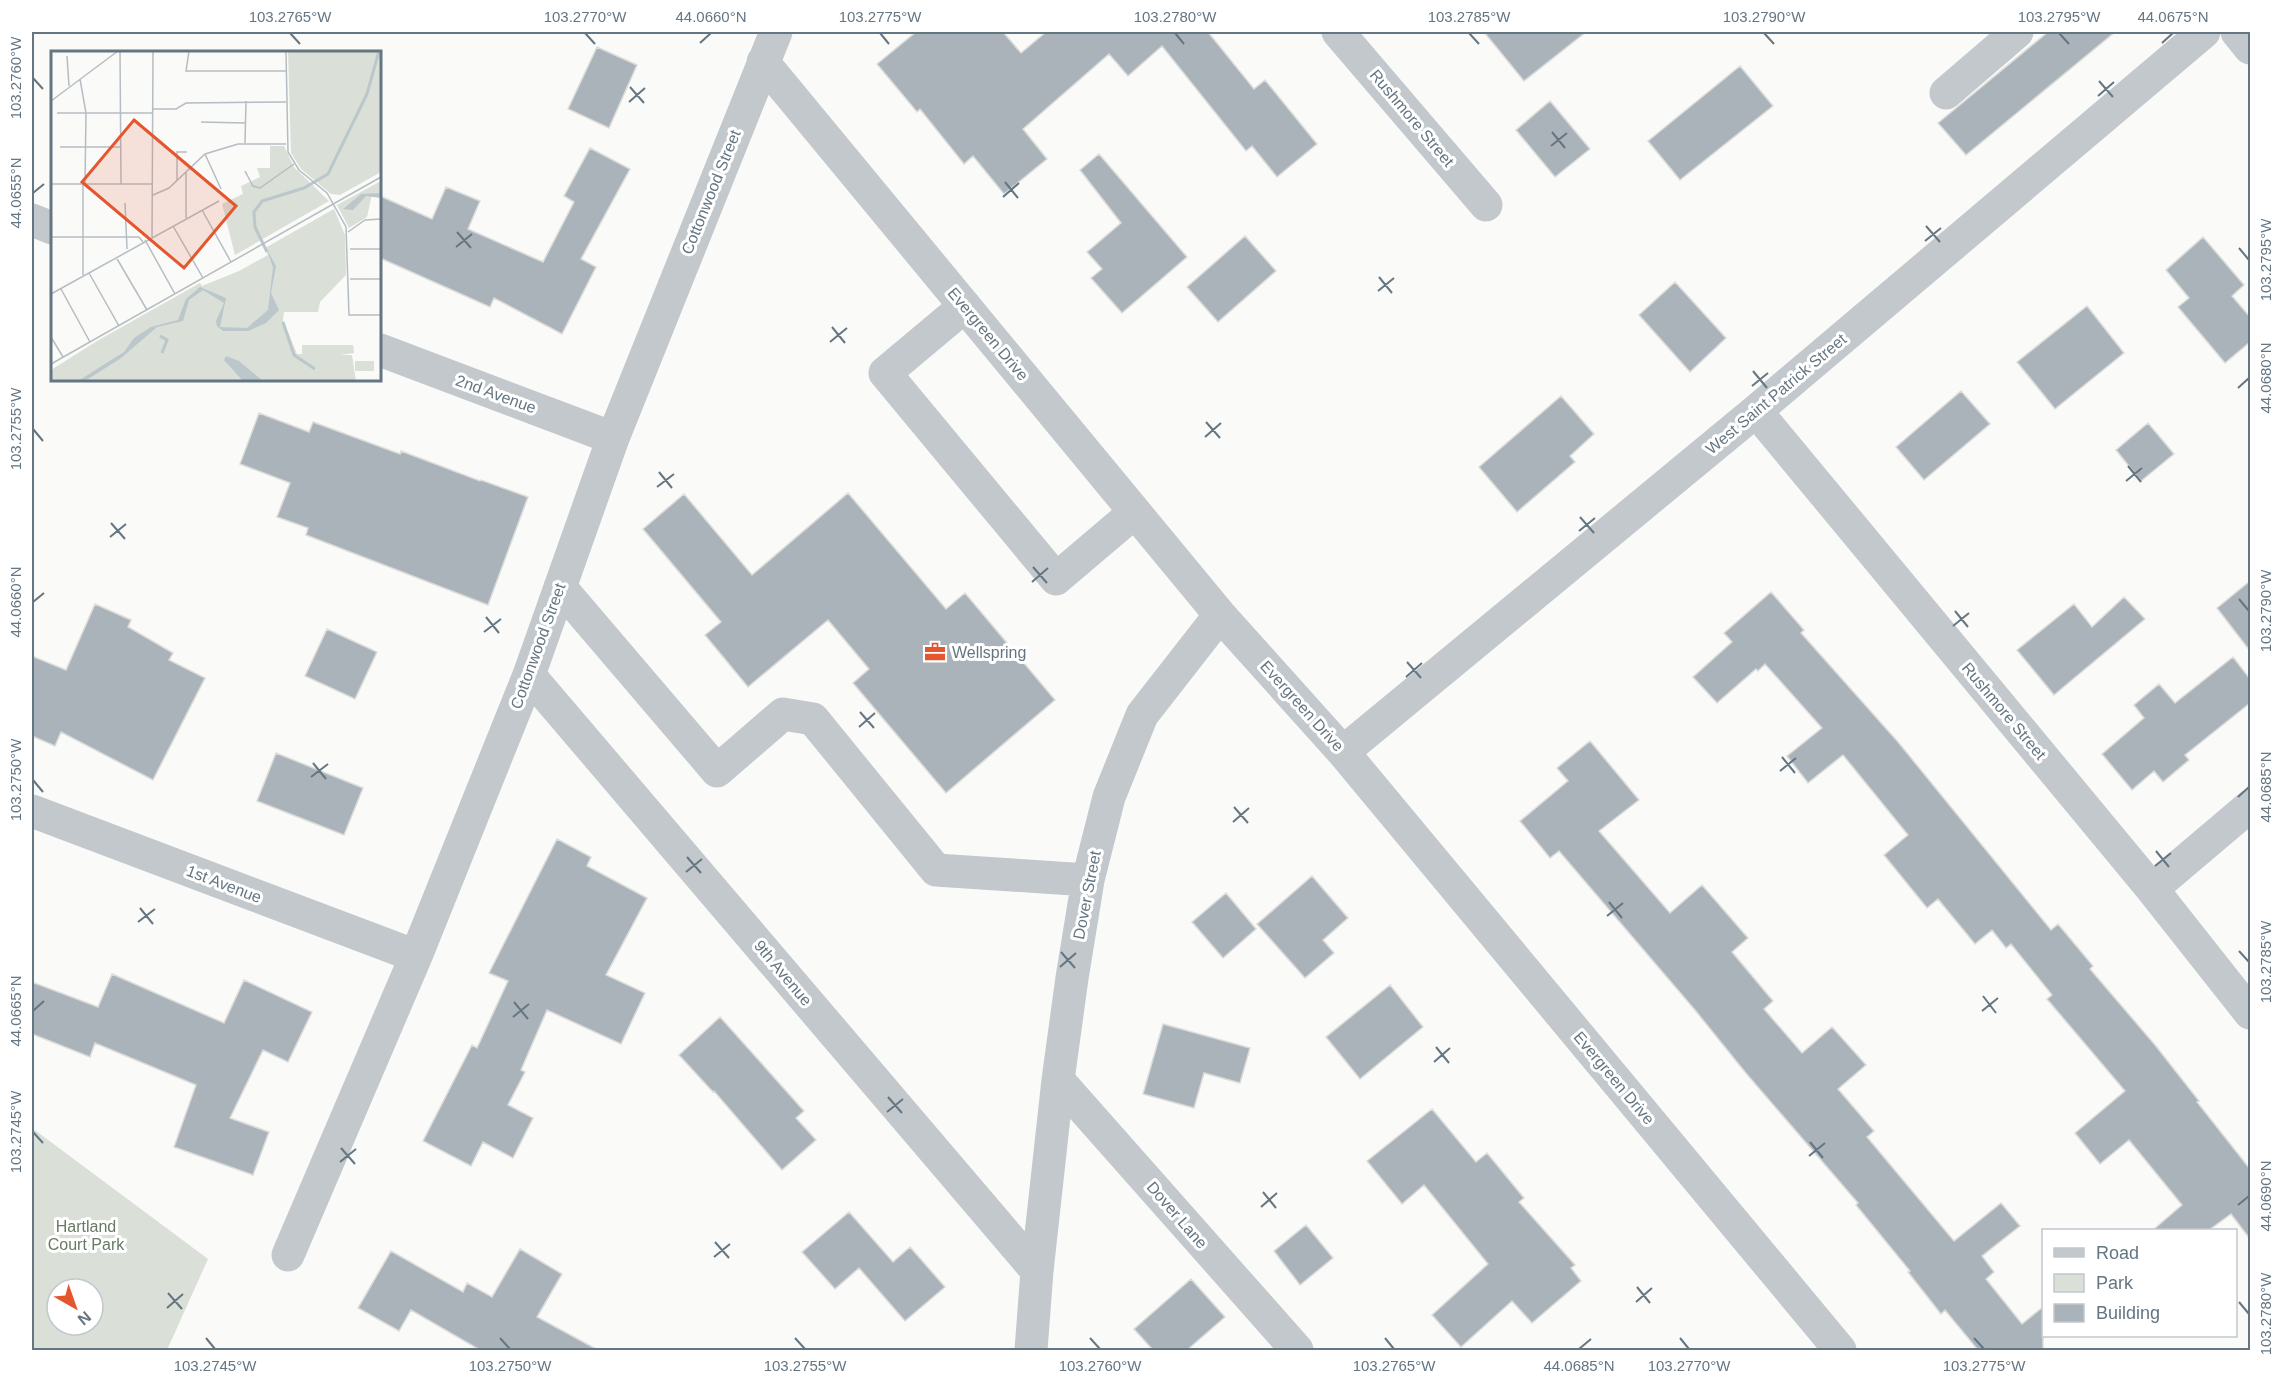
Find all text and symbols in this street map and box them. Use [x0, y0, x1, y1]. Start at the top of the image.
text: 103.2765°W [249, 8, 332, 25]
text: 103.2770°W [544, 8, 627, 25]
text: 44.0660°N [675, 8, 747, 25]
text: 103.2775°W [839, 8, 922, 25]
text: 103.2780°W [1134, 8, 1217, 25]
text: 103.2785°W [1428, 8, 1511, 25]
text: 103.2790°W [1723, 8, 1806, 25]
text: 103.2795°W [2018, 8, 2101, 25]
text: 44.0675°N [2137, 8, 2209, 25]
text: 103.2760°W [7, 36, 24, 119]
inset map [51, 51, 381, 381]
street label: Rushmore Street [1367, 66, 1458, 170]
street label: Cottonwood Street [678, 127, 744, 257]
text: 44.0655°N [7, 157, 24, 229]
text: 103.2795°W [2257, 218, 2274, 301]
street label: Evergreen Drive [944, 284, 1032, 384]
street label: West Saint Patrick Street [1703, 330, 1850, 458]
text: 44.0680°N [2257, 342, 2274, 414]
street label: 2nd Avenue [454, 372, 539, 416]
text: 103.2755°W [7, 387, 24, 470]
text: 44.0660°N [7, 566, 24, 638]
text: 103.2790°W [2257, 569, 2274, 652]
street label: Cottonwood Street [507, 580, 569, 711]
office icon: Wellspring [923, 640, 947, 664]
place label: Wellspring [952, 644, 1026, 661]
street label: Evergreen Drive [1257, 657, 1347, 755]
street label: Rushmore Street [1959, 659, 2050, 763]
text: 103.2750°W [7, 738, 24, 821]
text: 44.0685°N [2257, 751, 2274, 823]
street label: Dover Street [1070, 849, 1104, 941]
street label: 1st Avenue [184, 862, 264, 906]
text: 103.2785°W [2257, 920, 2274, 1003]
street label: 9th Avenue [751, 937, 815, 1009]
text: 44.0665°N [7, 975, 24, 1047]
street label: Evergreen Drive [1570, 1028, 1658, 1128]
text: 103.2745°W [7, 1090, 24, 1173]
text: 44.0690°N [2257, 1160, 2274, 1232]
street label: Dover Lane [1143, 1178, 1211, 1252]
park label: Hartland Court Park [48, 1218, 125, 1253]
legend [2042, 1229, 2237, 1337]
text: Road [2096, 1243, 2139, 1263]
text: 103.2780°W [2257, 1272, 2274, 1355]
text: Park [2096, 1273, 2134, 1293]
north arrow [45, 1277, 105, 1337]
text: Building [2096, 1303, 2160, 1323]
text: N [74, 1308, 94, 1328]
text: 103.2745°W [174, 1357, 257, 1374]
text: 103.2750°W [469, 1357, 552, 1374]
text: 103.2755°W [764, 1357, 847, 1374]
text: 103.2760°W [1059, 1357, 1142, 1374]
text: 103.2765°W [1353, 1357, 1436, 1374]
text: 44.0685°N [1543, 1357, 1615, 1374]
text: 103.2770°W [1648, 1357, 1731, 1374]
text: 103.2775°W [1943, 1357, 2026, 1374]

